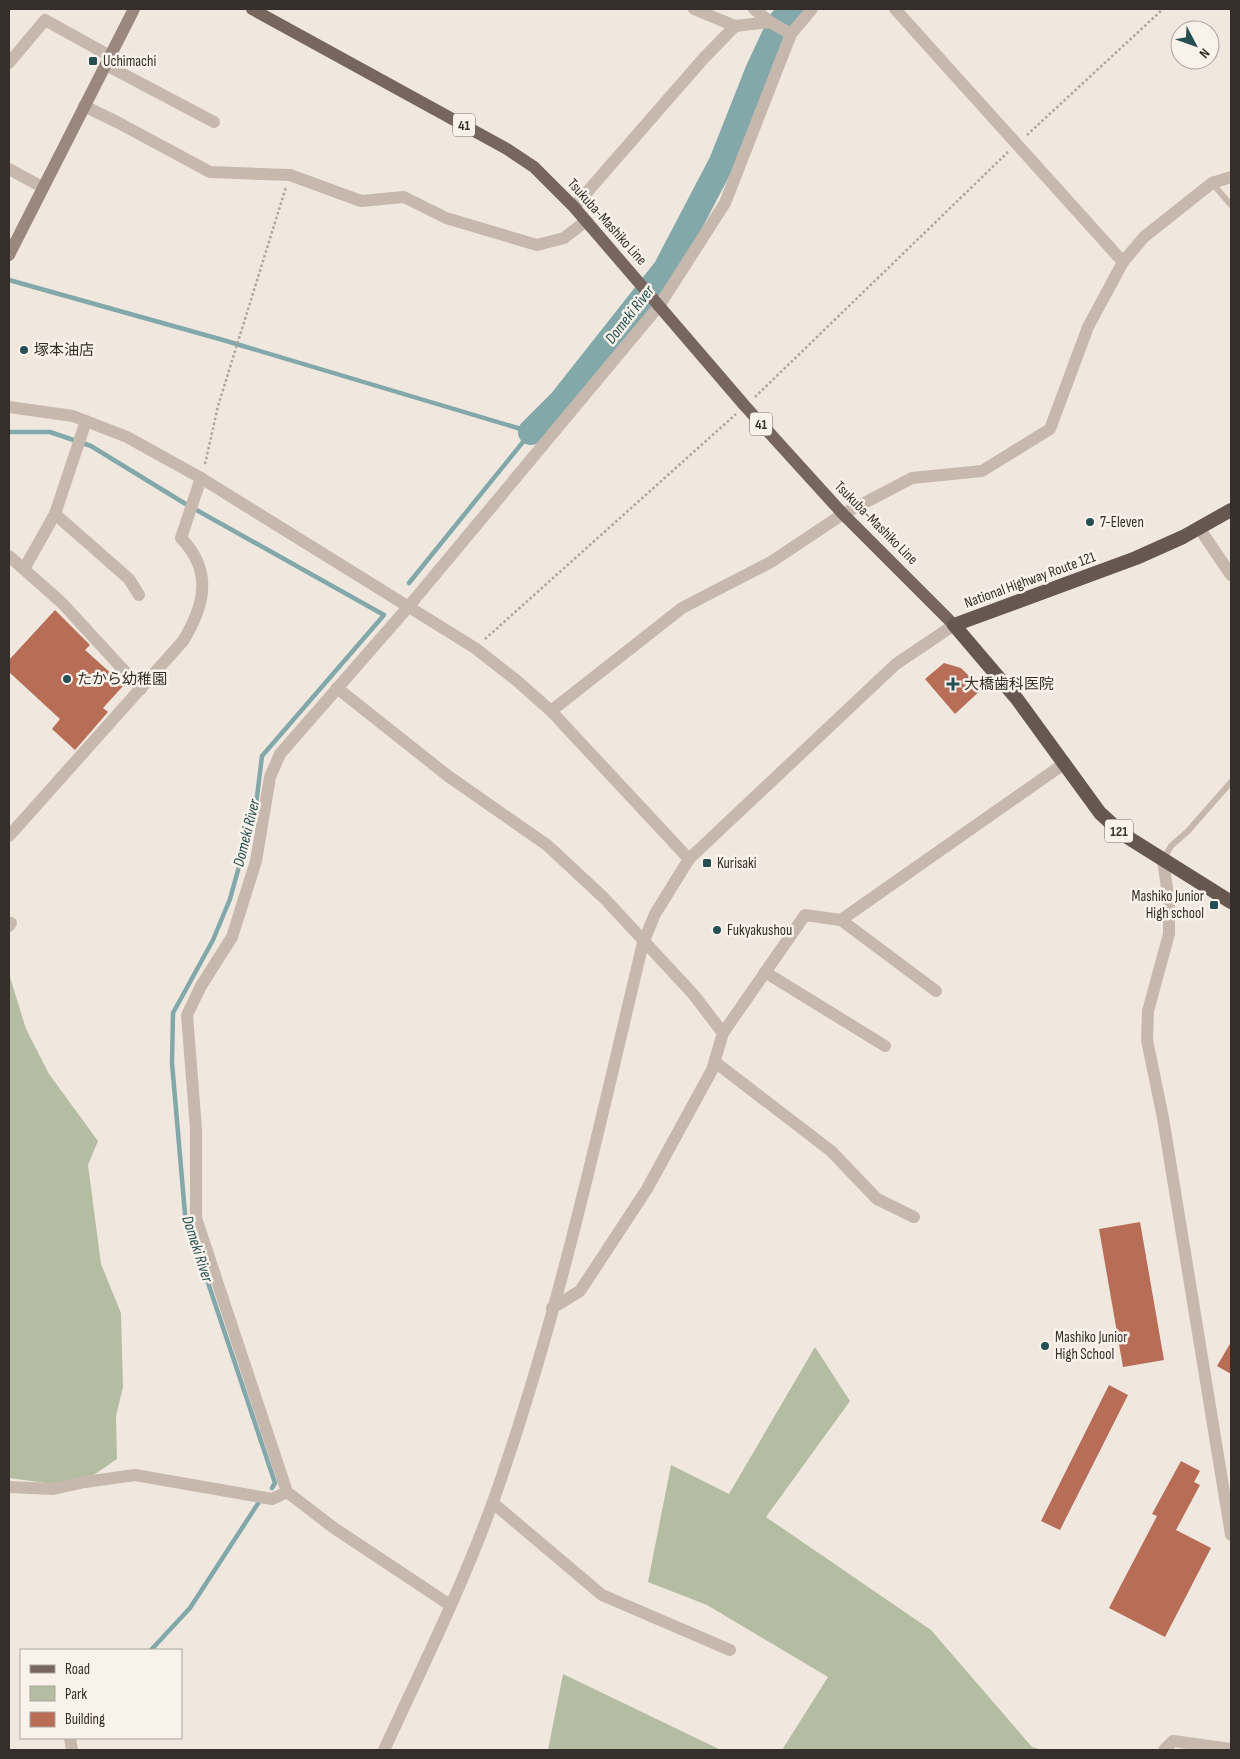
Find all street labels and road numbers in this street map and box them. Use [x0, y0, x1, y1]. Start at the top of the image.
road number: 41 [453, 114, 475, 136]
street label: Tsukuba-Mashiko Line [563, 175, 651, 269]
road number: 41 [750, 412, 772, 436]
street label: Tsukuba-Mashiko Line [830, 477, 922, 569]
street label: National Highway Route 121 [962, 547, 1099, 613]
road number: 121 [1105, 819, 1133, 842]

